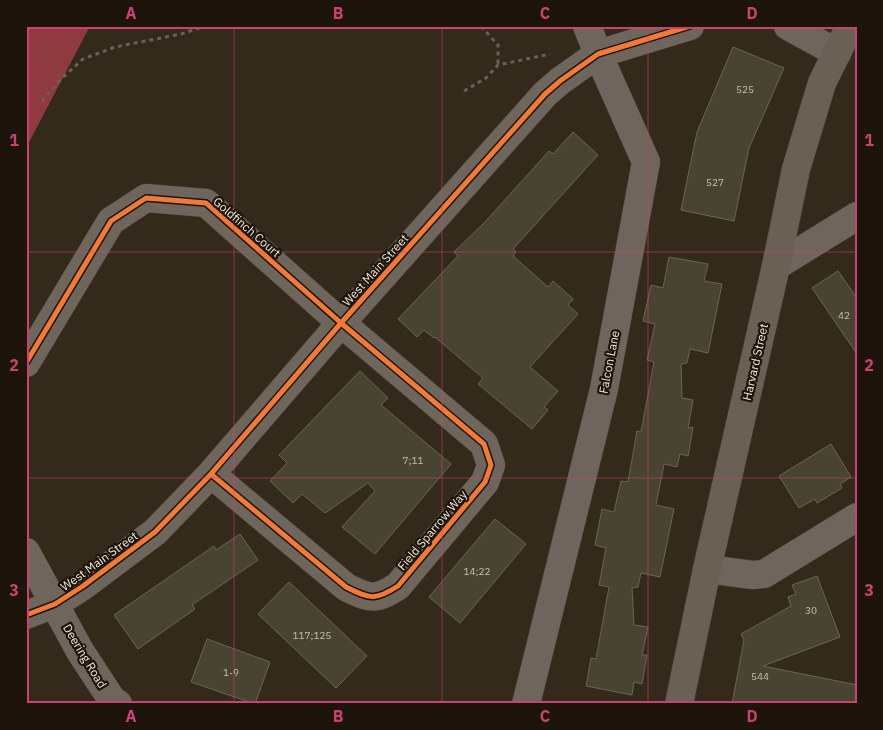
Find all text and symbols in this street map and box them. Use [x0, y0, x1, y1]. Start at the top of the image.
text: A [126, 3, 137, 23]
text: B [333, 3, 344, 23]
text: C [540, 3, 550, 23]
text: D [746, 3, 758, 23]
house number: 525 [736, 83, 754, 96]
text: 1 [9, 130, 19, 150]
text: 1 [864, 130, 874, 150]
house number: 527 [706, 176, 724, 189]
street label: Goldfinch Court [210, 194, 284, 260]
street label: West Main Street [339, 231, 411, 309]
house number: 42 [838, 309, 850, 322]
street label: Harvard Street [739, 322, 771, 402]
street label: Falcon Lane [596, 329, 623, 395]
text: 2 [9, 355, 19, 375]
text: 2 [864, 355, 874, 375]
house number: 7;11 [403, 454, 423, 467]
street label: Field Sparrow Way [394, 487, 470, 573]
street label: West Main Street [58, 528, 140, 594]
house number: 14;22 [464, 565, 490, 578]
text: 3 [9, 580, 19, 600]
text: 3 [864, 580, 874, 600]
house number: 30 [805, 604, 817, 617]
street label: Deering Road [60, 621, 110, 691]
house number: 117;125 [293, 629, 331, 642]
house number: 1-9 [223, 666, 239, 679]
house number: 544 [751, 670, 769, 683]
text: A [126, 706, 137, 726]
text: B [333, 706, 344, 726]
text: C [540, 706, 550, 726]
text: D [746, 706, 758, 726]

